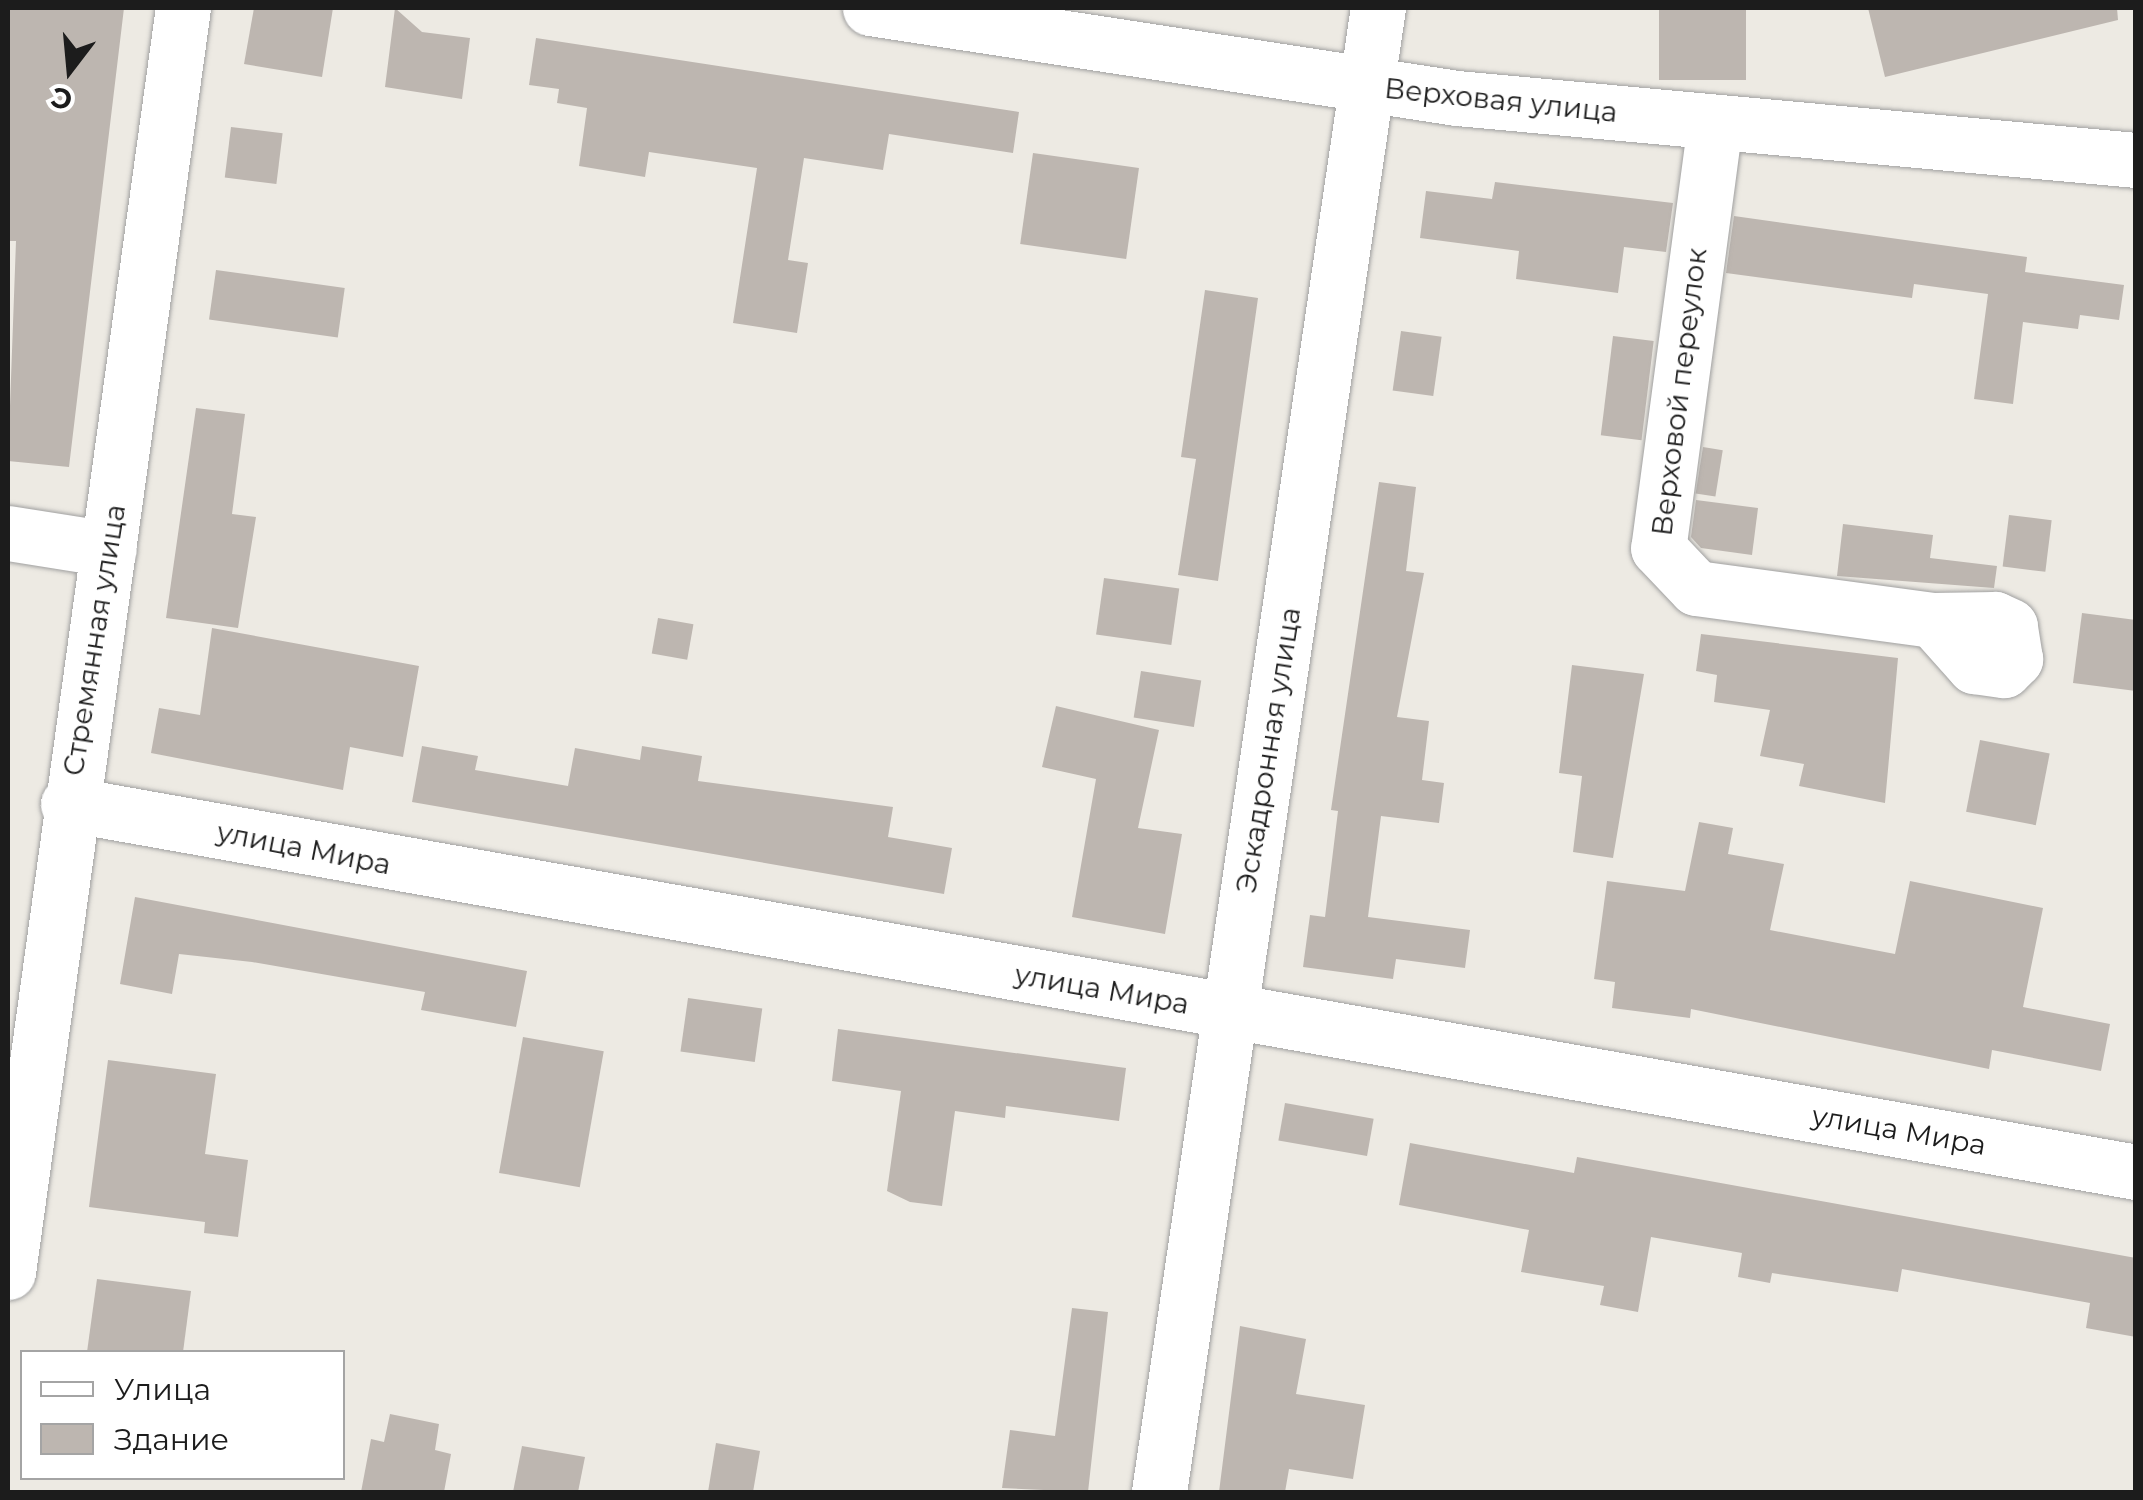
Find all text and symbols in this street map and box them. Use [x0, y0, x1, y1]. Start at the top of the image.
north arrow [20, 20, 120, 120]
street label: Верховая улица [1383, 71, 1619, 129]
text: С [47, 80, 76, 118]
street label: Верховой переулок [1645, 246, 1713, 538]
street label: Стремянная улица [56, 502, 132, 778]
street label: Эскадронная улица [1229, 605, 1307, 895]
street label: улица Мира [214, 815, 394, 881]
street label: улица Мира [1012, 957, 1192, 1021]
street label: улица Мира [1809, 1098, 1989, 1162]
legend [20, 1350, 345, 1480]
text: Улица [114, 1371, 211, 1408]
text: Здание [114, 1421, 229, 1458]

